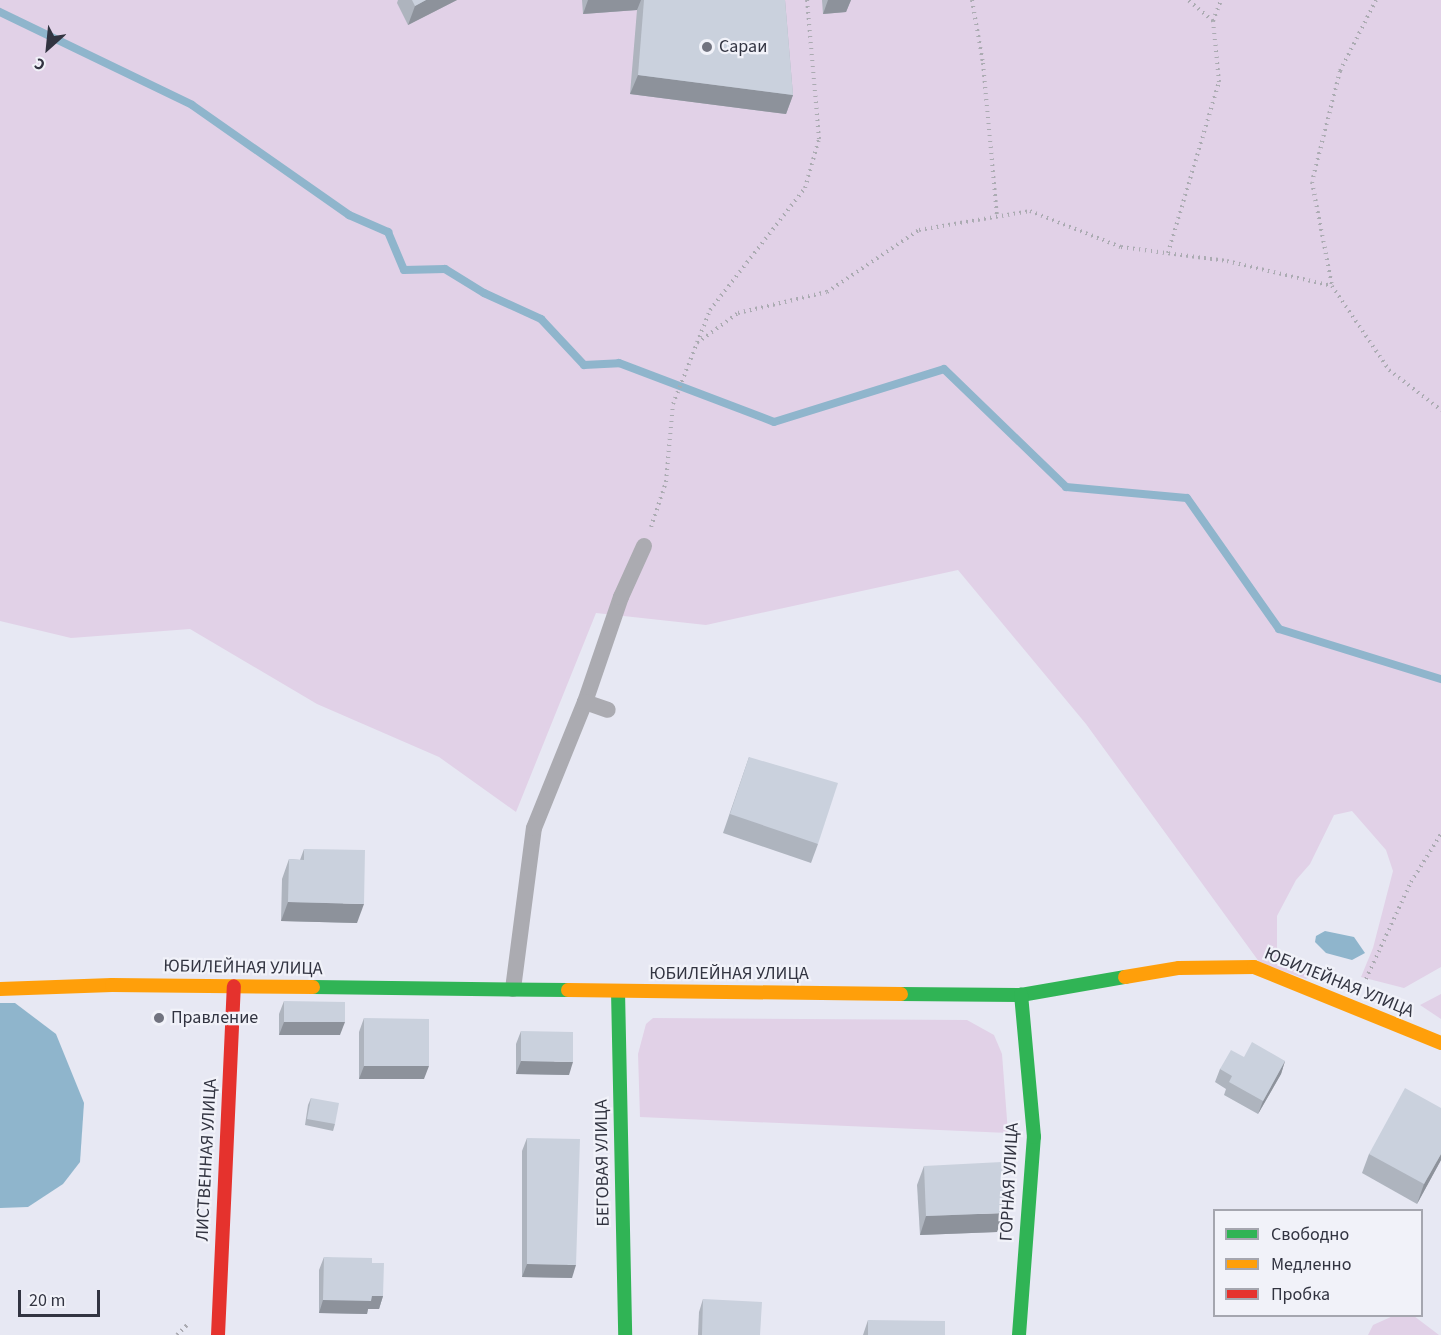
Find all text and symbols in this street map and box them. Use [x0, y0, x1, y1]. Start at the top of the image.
north arrow [18, 18, 78, 78]
place label: Сараи [719, 36, 767, 58]
marker: Сараи [700, 40, 714, 54]
text: С [31, 52, 49, 76]
street label: ЮБИЛЕЙНАЯ УЛИЦА [1261, 943, 1417, 1023]
street label: ЮБИЛЕЙНАЯ УЛИЦА [163, 956, 323, 980]
street label: ЮБИЛЕЙНАЯ УЛИЦА [649, 963, 809, 985]
place label: Правление [171, 1007, 258, 1029]
marker: Правление [152, 1011, 166, 1025]
street label: ЛИСТВЕННАЯ УЛИЦА [192, 1078, 222, 1242]
street label: БЕГОВАЯ УЛИЦА [591, 1099, 615, 1227]
street label: ГОРНАЯ УЛИЦА [996, 1122, 1024, 1242]
legend [1213, 1209, 1423, 1317]
text: Свободно [1271, 1222, 1349, 1247]
text: Медленно [1271, 1252, 1351, 1277]
scale bar [21, 1278, 104, 1316]
text: Пробка [1271, 1282, 1330, 1307]
text: 20 m [29, 1288, 65, 1313]

